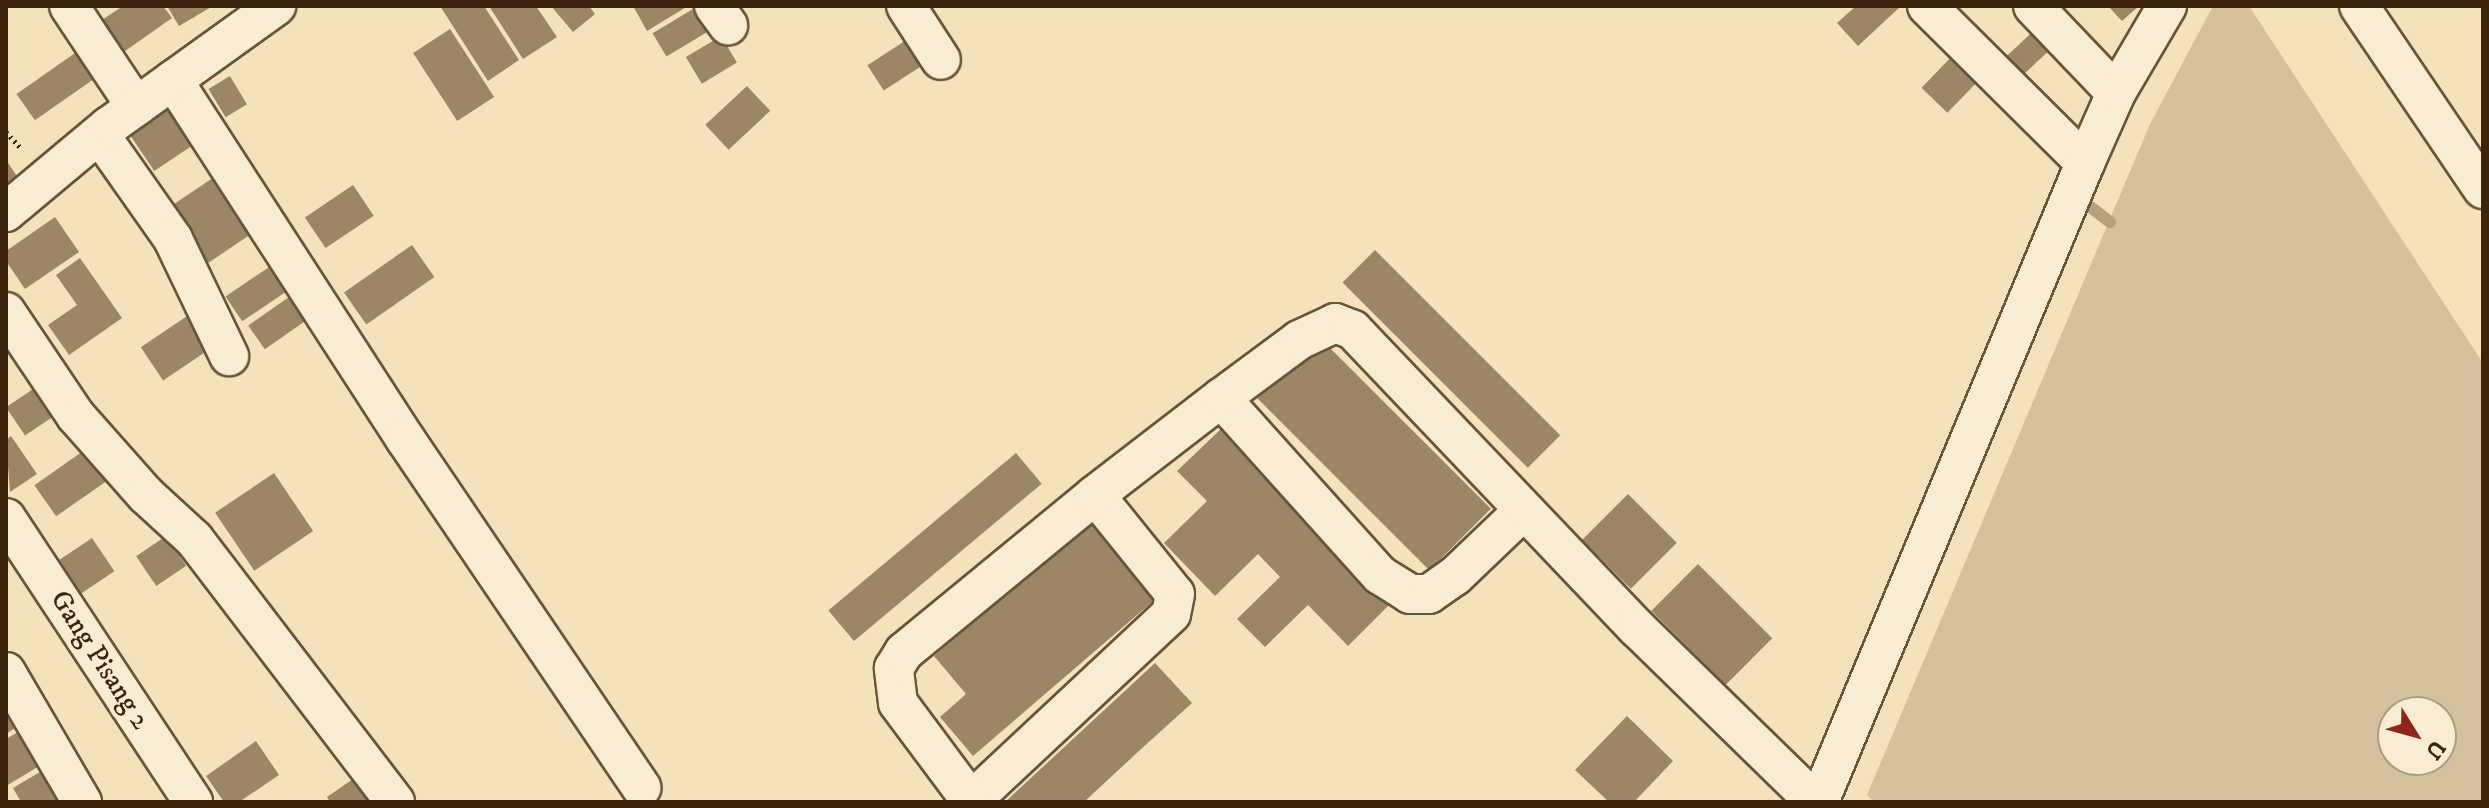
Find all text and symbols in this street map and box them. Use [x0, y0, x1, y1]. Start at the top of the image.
street label: Gang Pisang 2 [43, 584, 157, 736]
north arrow [2377, 696, 2457, 776]
text: U [2419, 735, 2451, 764]

